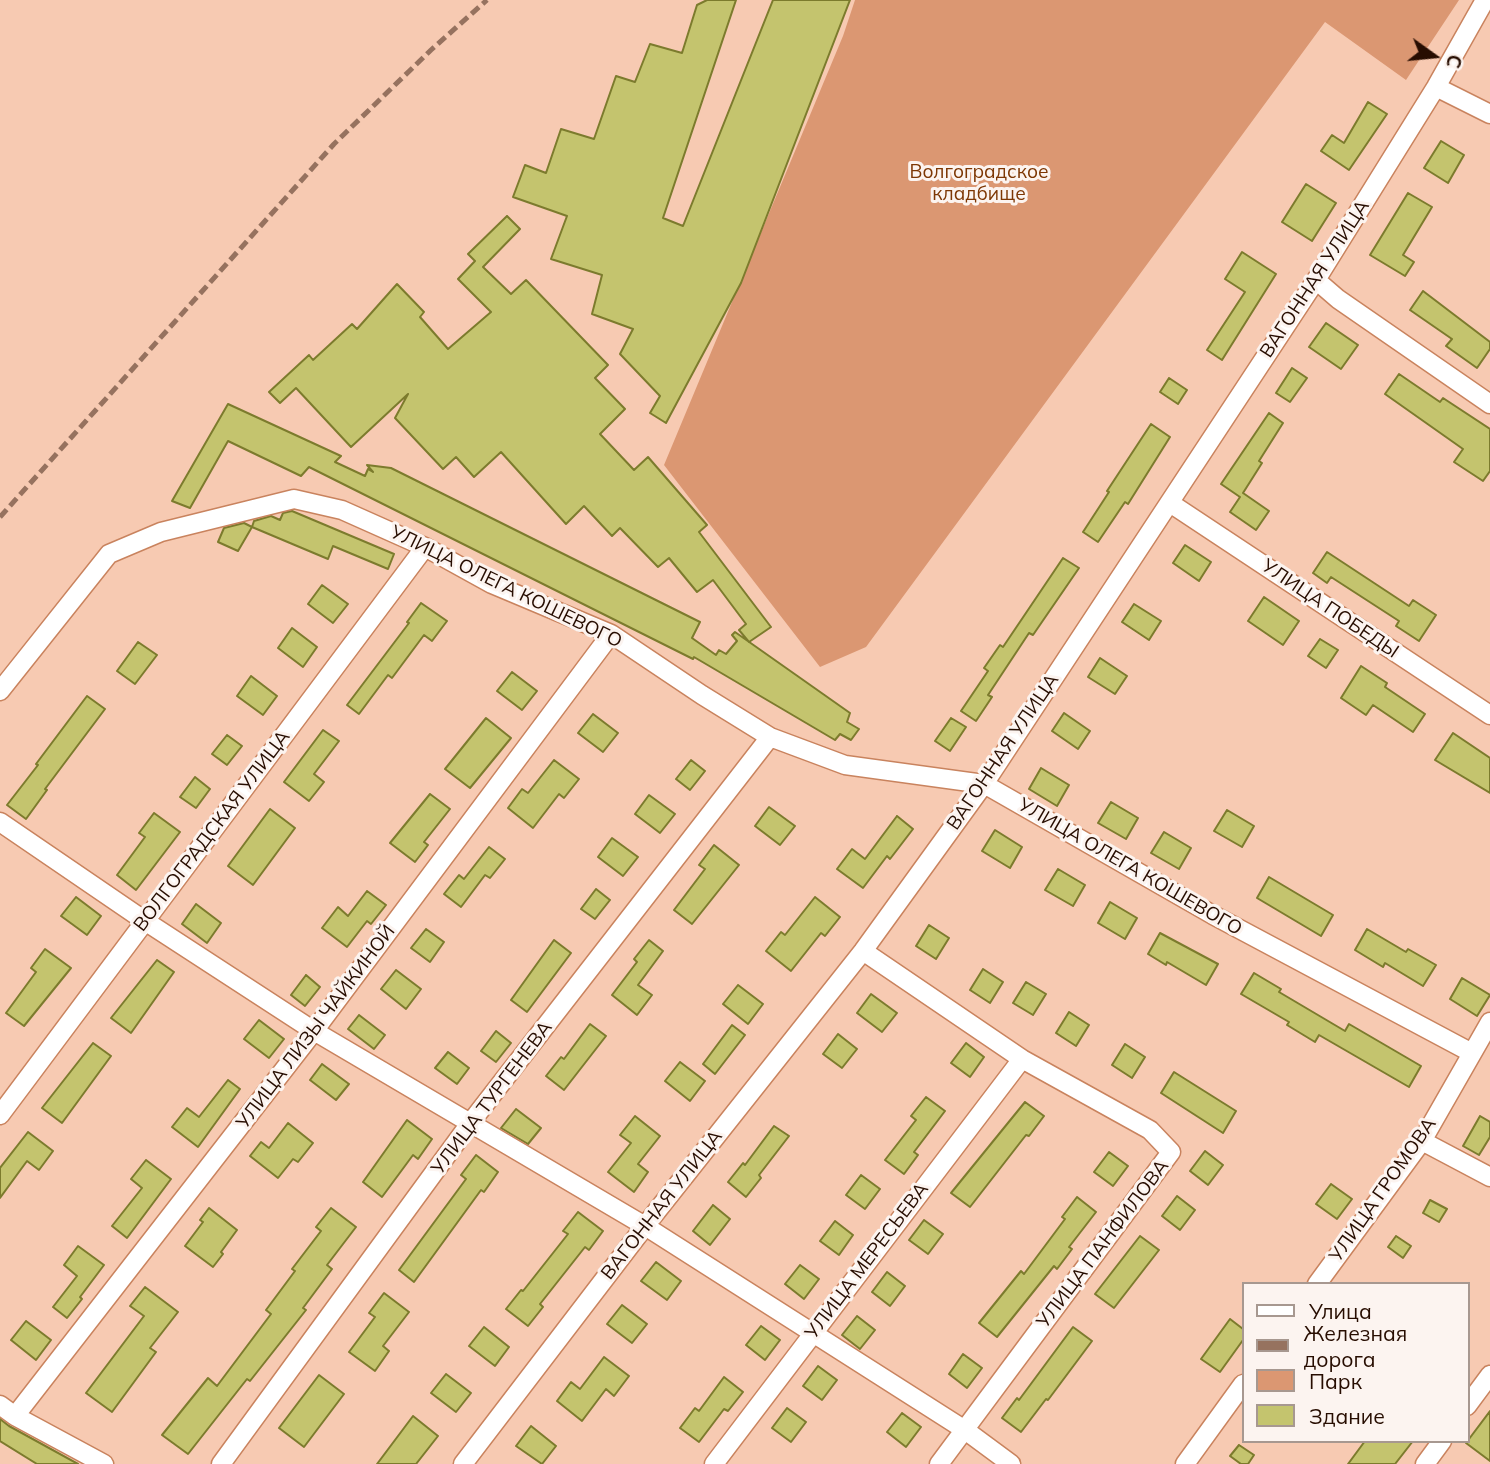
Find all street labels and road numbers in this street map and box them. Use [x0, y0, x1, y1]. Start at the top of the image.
street label: ВАГОННАЯ УЛИЦА [1256, 196, 1374, 362]
street label: УЛИЦА ОЛЕГА КОШЕВОГО [386, 521, 626, 653]
street label: УЛИЦА ПОБЕДЫ [1257, 555, 1403, 663]
street label: ВАГОННАЯ УЛИЦА [942, 670, 1064, 834]
street label: ВОЛГОГРАДСКАЯ УЛИЦА [129, 726, 295, 936]
street label: УЛИЦА ОЛЕГА КОШЕВОГО [1014, 793, 1246, 941]
street label: УЛИЦА ЛИЗЫ ЧАЙКИНОЙ [232, 921, 400, 1133]
street label: УЛИЦА ТУРГЕНЕВА [427, 1017, 557, 1179]
street label: УЛИЦА ГРОМОВА [1325, 1114, 1441, 1266]
street label: ВАГОННАЯ УЛИЦА [597, 1126, 727, 1284]
street label: УЛИЦА ПАНФИЛОВА [1032, 1155, 1174, 1333]
street label: УЛИЦА МЕРЕСЬЕВА [801, 1178, 933, 1344]

